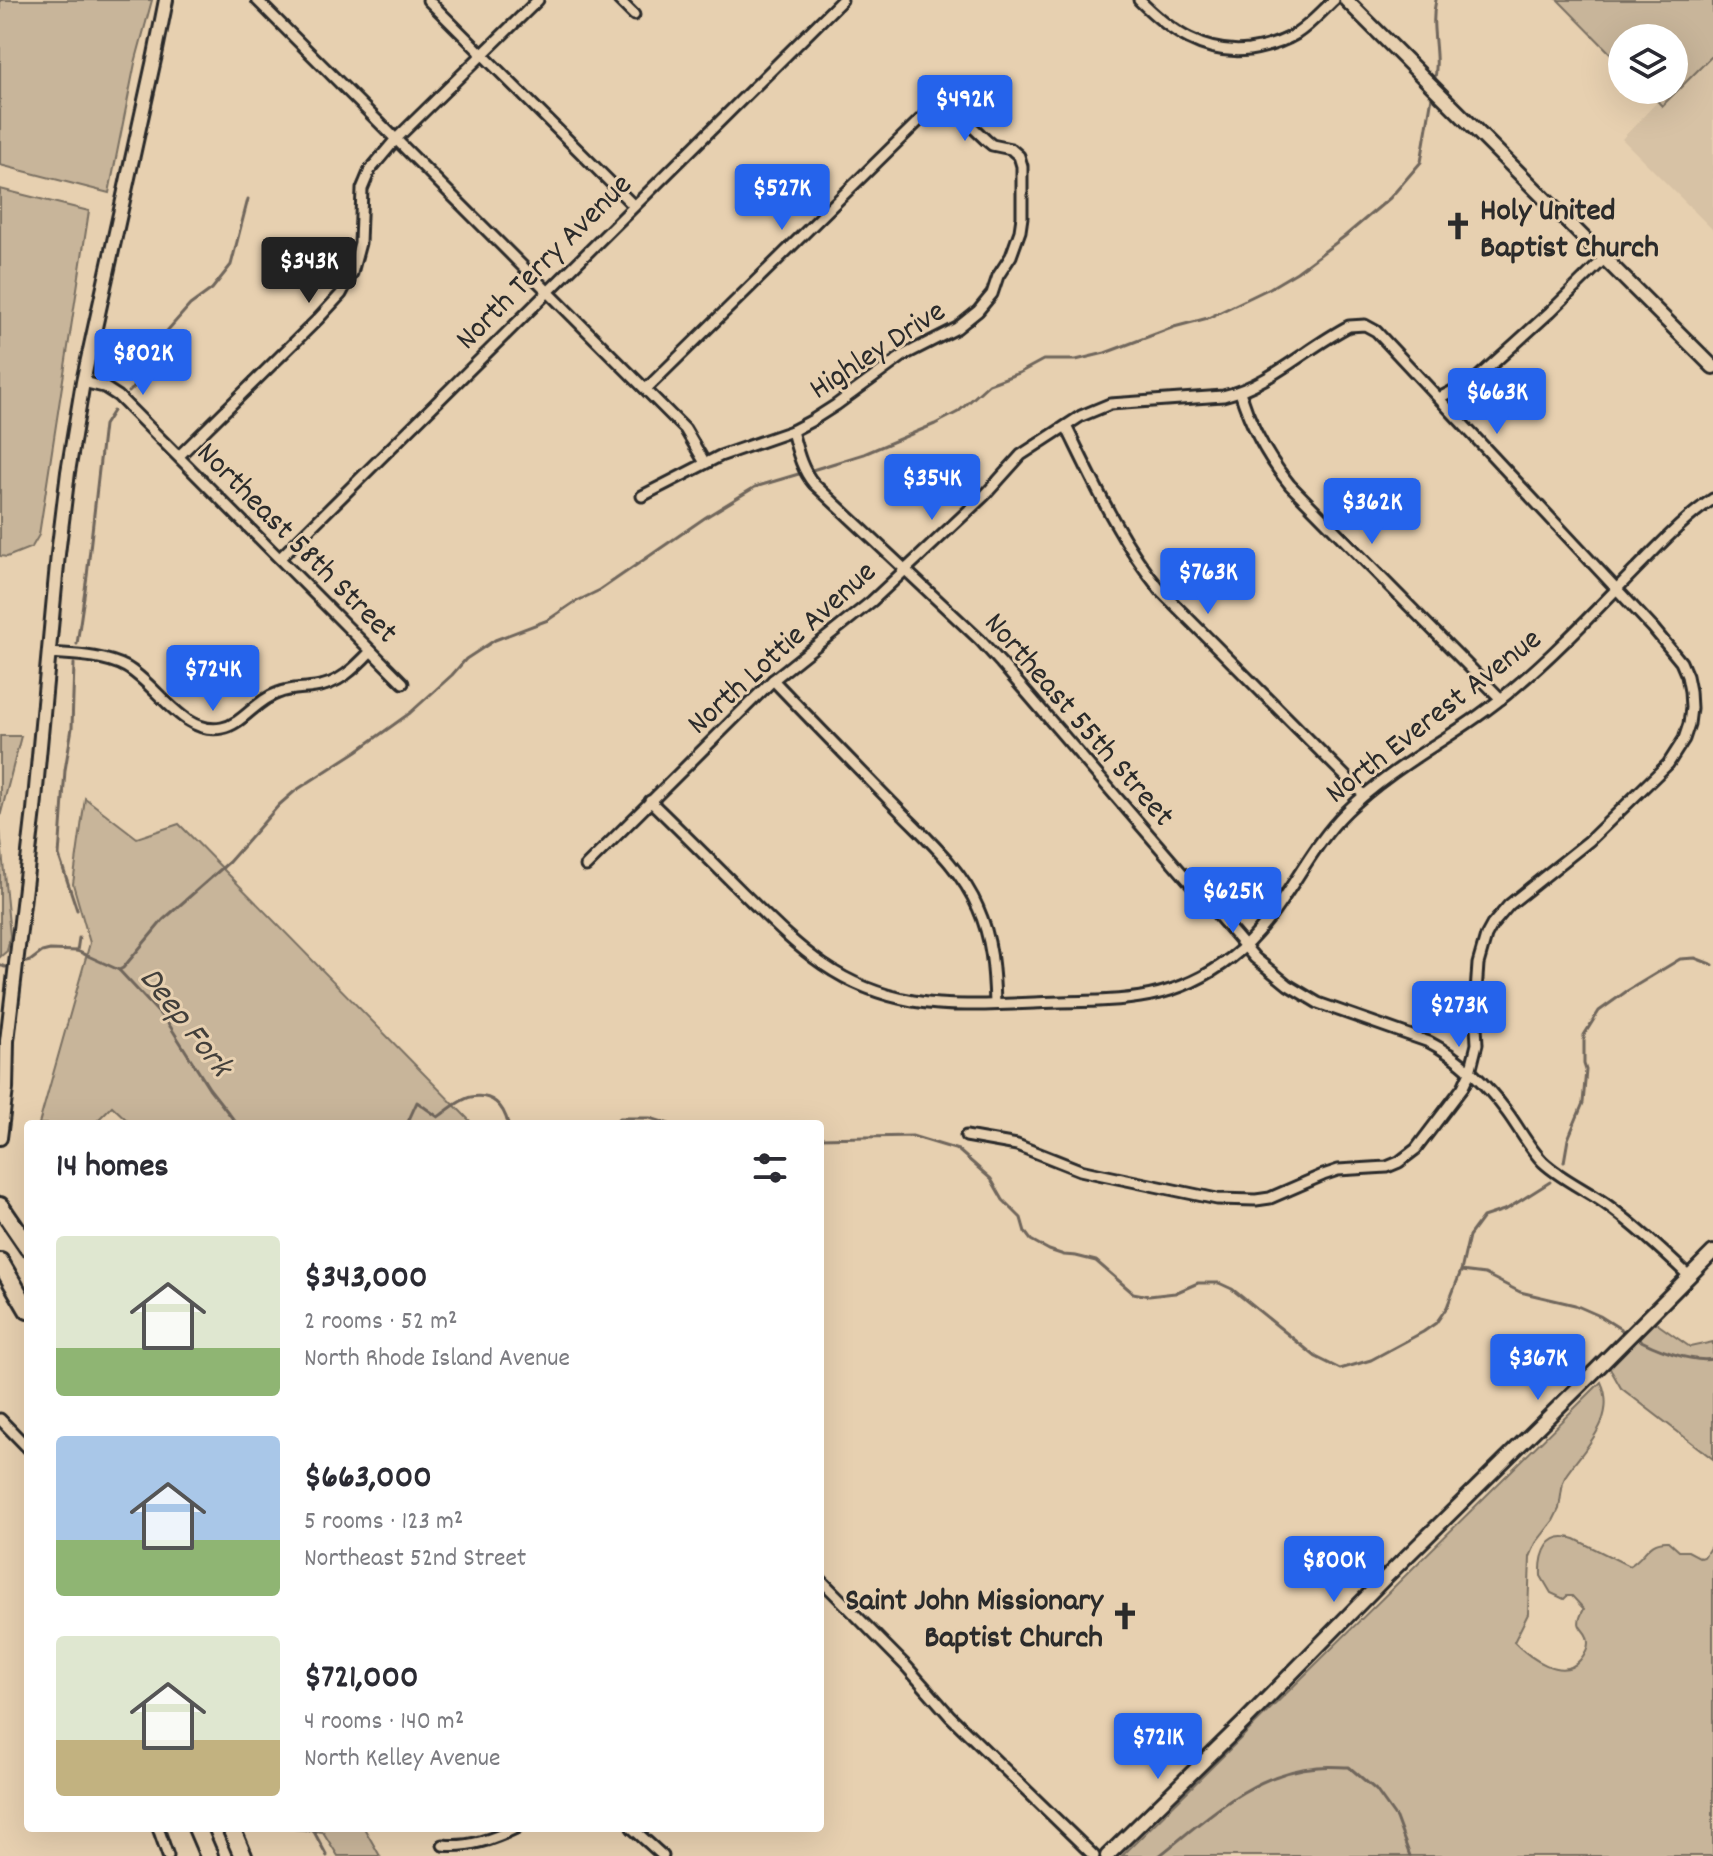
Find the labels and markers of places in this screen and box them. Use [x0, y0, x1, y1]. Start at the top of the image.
pin: $492K [909, 75, 1021, 143]
pin: $527K [726, 164, 838, 232]
place label: Holy United Baptist Church [1480, 190, 1659, 273]
church icon: Holy United Baptist Church [1443, 211, 1473, 241]
pin: $343K [253, 237, 365, 305]
pin: $802K [87, 329, 199, 397]
pin: $663K [1441, 368, 1553, 436]
pin: $354K [876, 454, 988, 522]
pin: $362K [1316, 478, 1428, 546]
pin: $763K [1152, 548, 1264, 616]
pin: $724K [157, 645, 269, 713]
pin: $625K [1177, 867, 1289, 935]
pin: $273K [1403, 981, 1515, 1049]
pin: $367K [1482, 1334, 1594, 1402]
pin: $800K [1278, 1536, 1390, 1604]
place label: Saint John Missionary Baptist Church [845, 1580, 1104, 1663]
church icon: Saint John Missionary Baptist Church [1110, 1601, 1140, 1631]
pin: $721K [1102, 1713, 1214, 1781]

